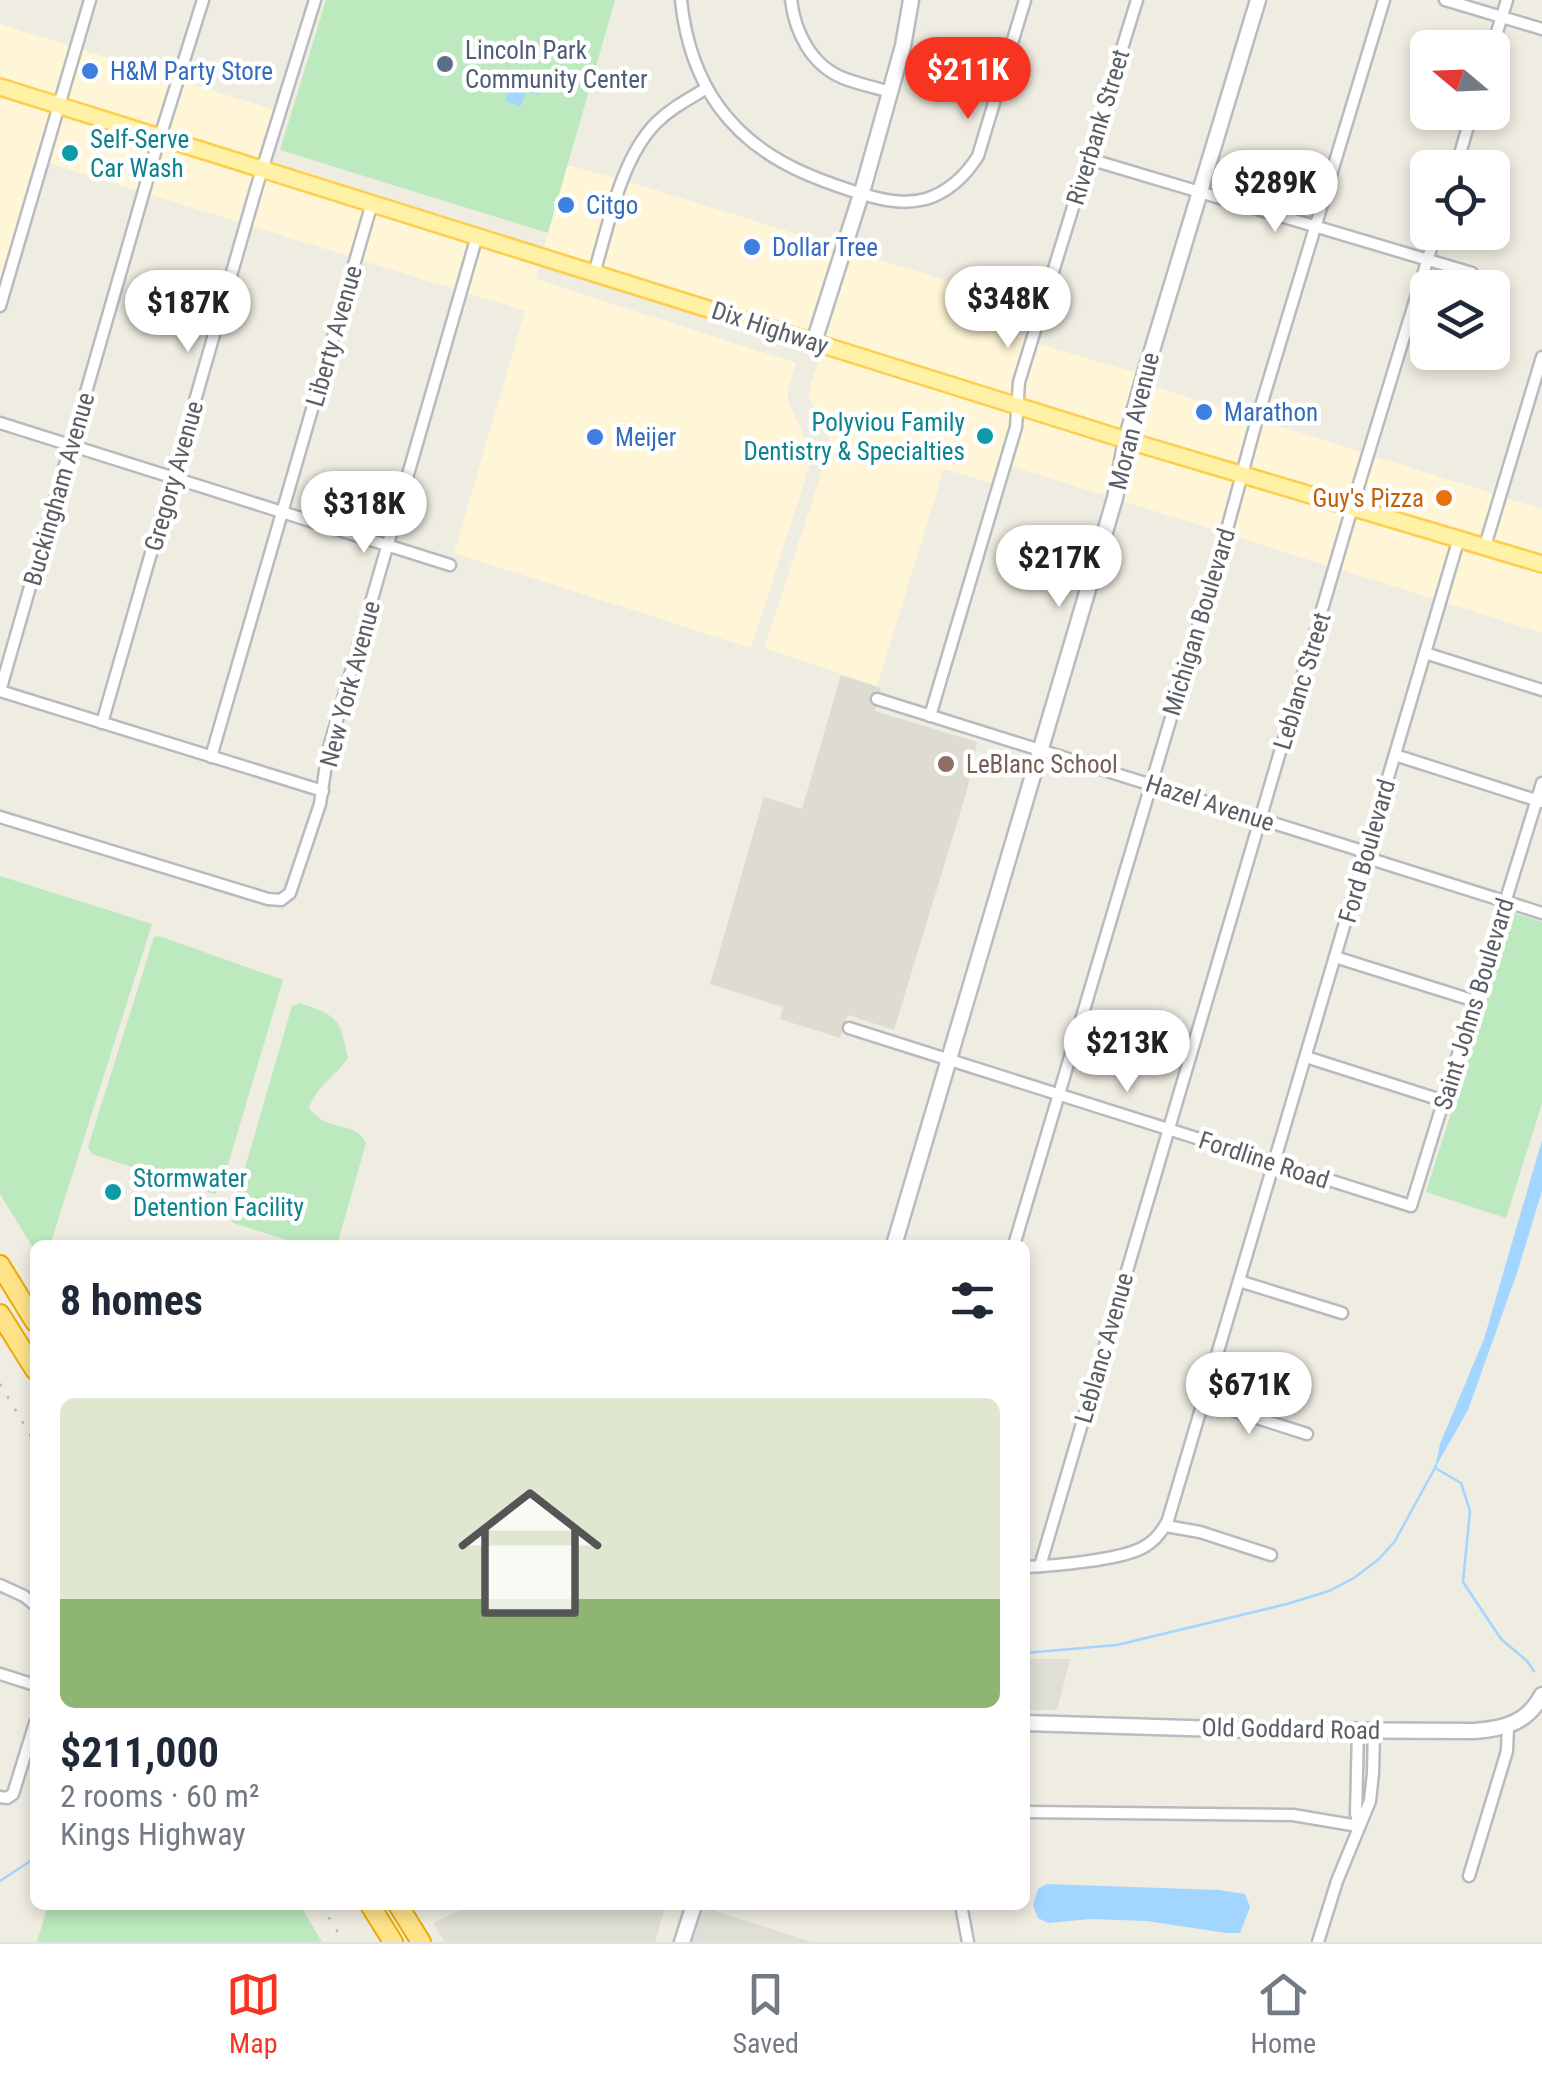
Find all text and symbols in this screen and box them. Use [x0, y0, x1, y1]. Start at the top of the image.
north arrow [1410, 30, 1510, 130]
map controls [1410, 30, 1510, 370]
place label: Lincoln Park Community Center [465, 36, 648, 94]
pin: $211K [898, 37, 1038, 122]
street label: Riverbank Street [1061, 46, 1135, 208]
text: $211K [927, 50, 1009, 88]
marker: Lincoln Park Community Center [434, 53, 456, 75]
place label: H&M Party Store [110, 57, 273, 86]
marker: H&M Party Store [79, 60, 101, 82]
place label: Self-Serve Car Wash [90, 125, 189, 183]
marker: Self-Serve Car Wash [59, 142, 81, 164]
pin: $289K [1205, 150, 1345, 235]
button: locate [1410, 150, 1510, 250]
text: $289K [1234, 163, 1316, 201]
place label: Citgo [586, 191, 638, 220]
marker: Citgo [555, 194, 577, 216]
place label: Dollar Tree [772, 233, 878, 262]
marker: Dollar Tree [741, 236, 763, 258]
street label: Liberty Avenue [300, 262, 368, 410]
pin: $348K [938, 266, 1078, 351]
pin: $187K [118, 270, 258, 355]
button: layers [1410, 270, 1510, 370]
text: $348K [967, 279, 1049, 317]
text: $187K [147, 283, 229, 321]
street label: Dix Highway [708, 296, 832, 360]
street label: Moran Avenue [1103, 349, 1165, 493]
street label: Buckingham Avenue [18, 389, 100, 589]
street label: Gregory Avenue [139, 398, 209, 554]
place label: Marathon [1224, 398, 1318, 427]
marker: Marathon [1193, 401, 1215, 423]
place label: Polyviou Family Dentistry & Specialties [743, 408, 965, 466]
place label: Meijer [615, 423, 677, 452]
marker: Polyviou Family Dentistry & Specialties [974, 425, 996, 447]
marker: Meijer [584, 426, 606, 448]
pin: $318K [294, 471, 434, 556]
text: $318K [323, 484, 405, 522]
place label: Guy's Pizza [1313, 484, 1424, 513]
marker: Guy's Pizza [1433, 487, 1455, 509]
pin: $217K [989, 525, 1129, 610]
street label: Michigan Boulevard [1157, 525, 1241, 719]
text: $217K [1018, 538, 1100, 576]
street label: New York Avenue [314, 598, 386, 770]
street label: Leblanc Street [1267, 609, 1337, 753]
place label: LeBlanc School [966, 750, 1118, 779]
marker: LeBlanc School [935, 753, 957, 775]
street label: Hazel Avenue [1142, 769, 1278, 837]
street label: Ford Boulevard [1333, 776, 1401, 926]
street label: Saint Johns Boulevard [1428, 895, 1520, 1113]
pin: $213K [1057, 1010, 1197, 1095]
text: $213K [1086, 1023, 1168, 1061]
street label: Fordline Road [1195, 1125, 1333, 1195]
place label: Stormwater Detention Facility [133, 1164, 304, 1222]
marker: Stormwater Detention Facility [102, 1181, 124, 1203]
street label: Leblanc Avenue [1069, 1269, 1139, 1427]
icon: filters [945, 1273, 1000, 1328]
text: 8 homes [60, 1276, 203, 1325]
pin: $671K [1179, 1352, 1319, 1437]
text: $671K [1208, 1365, 1290, 1403]
icon: home [440, 1463, 620, 1643]
street label: Old Goddard Road [1201, 1713, 1381, 1745]
text: $211,000 [60, 1728, 219, 1777]
text: 2 rooms · 60 m² [60, 1777, 259, 1815]
text: Kings Highway [60, 1815, 246, 1853]
tab: Map [226, 1967, 281, 2060]
tab: Saved [732, 1967, 799, 2060]
tab: Home [1251, 1967, 1316, 2060]

